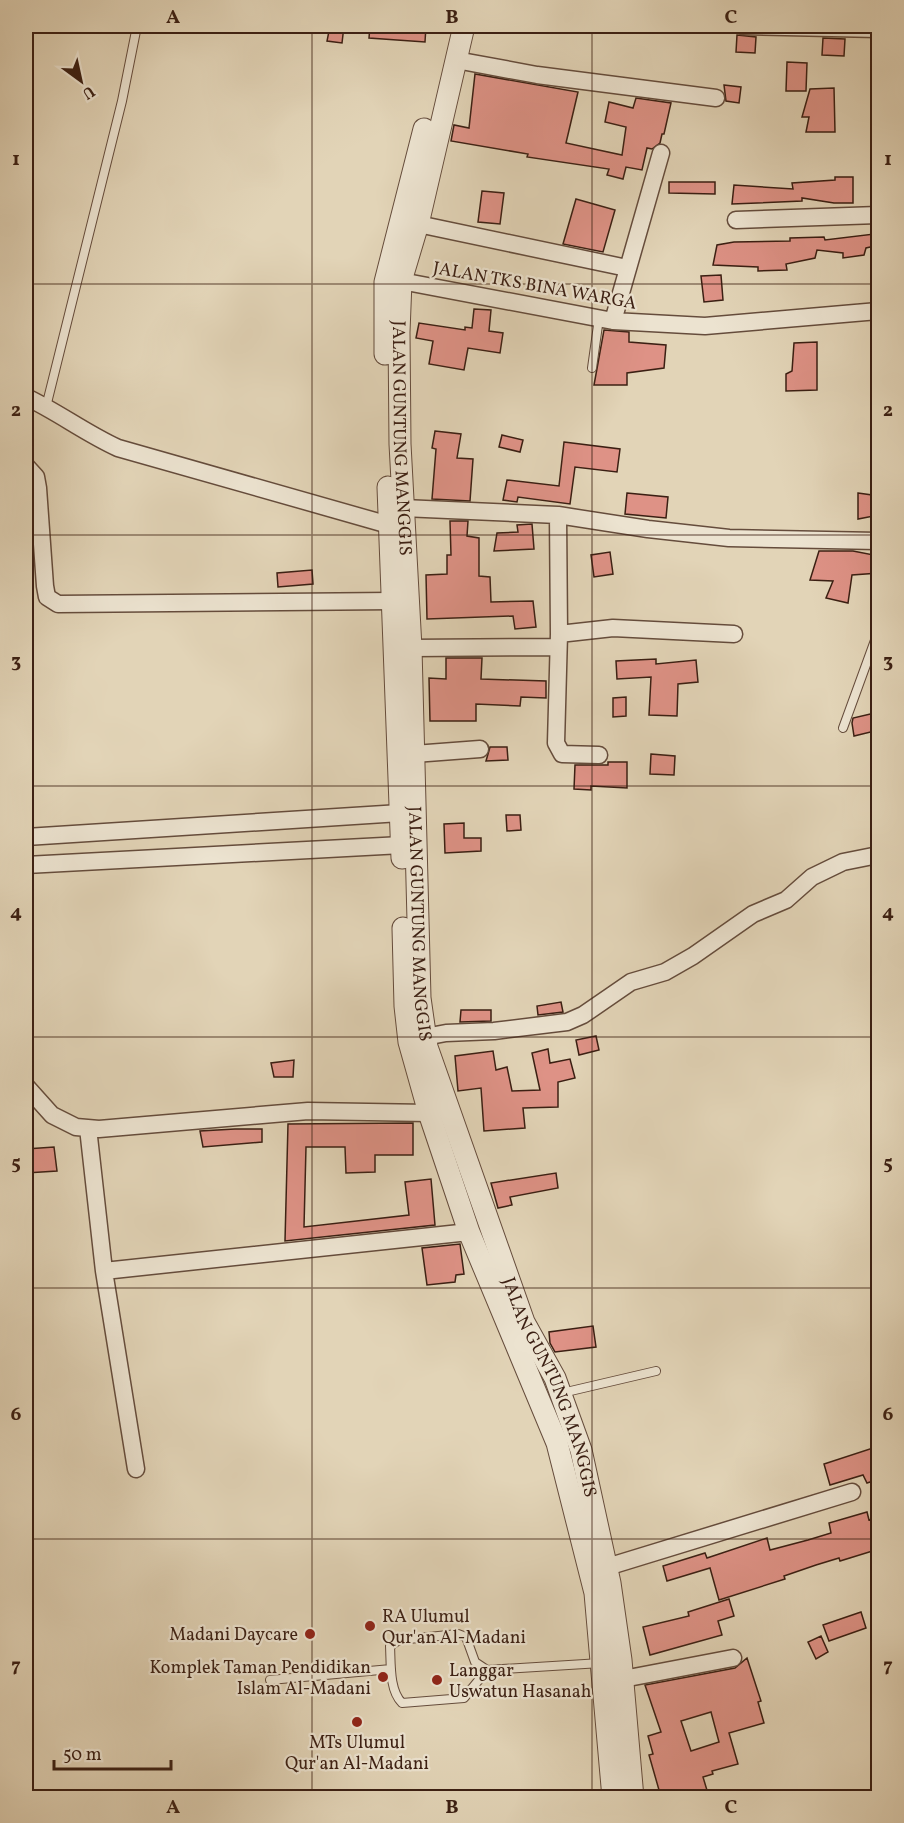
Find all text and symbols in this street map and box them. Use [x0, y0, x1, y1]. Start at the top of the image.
text: A [166, 4, 180, 32]
text: B [445, 4, 459, 32]
text: C [725, 4, 738, 32]
north arrow [51, 51, 111, 111]
text: U [77, 80, 99, 104]
text: 1 [12, 146, 20, 174]
text: 1 [884, 146, 892, 174]
street label: JALAN TKS BINA WARGA [431, 256, 639, 317]
street label: JALAN GUNTUNG MANGGIS [385, 320, 417, 556]
text: 2 [11, 397, 21, 425]
text: 2 [883, 397, 893, 425]
text: 3 [11, 648, 21, 676]
text: 3 [883, 648, 893, 676]
street label: JALAN GUNTUNG MANGGIS [401, 806, 437, 1043]
text: 4 [10, 899, 22, 927]
text: 4 [882, 899, 894, 927]
text: 5 [11, 1150, 21, 1178]
text: 5 [883, 1150, 893, 1178]
street label: JALAN GUNTUNG MANGGIS [495, 1274, 602, 1500]
text: 6 [11, 1401, 22, 1429]
text: 6 [883, 1401, 894, 1429]
place label: RA Ulumul Qur'an Al-Madani [382, 1605, 526, 1651]
marker: RA Ulumul Qur'an Al-Madani [363, 1619, 377, 1633]
place label: Madani Daycare [169, 1623, 298, 1648]
marker: Madani Daycare [303, 1627, 317, 1641]
text: 7 [11, 1652, 21, 1680]
text: 7 [883, 1652, 893, 1680]
place label: Komplek Taman Pendidikan Islam Al-Madani [149, 1656, 371, 1702]
place label: Langgar Uswatun Hasanah [449, 1659, 592, 1705]
marker: Komplek Taman Pendidikan Islam Al-Madani [376, 1670, 390, 1684]
marker: Langgar Uswatun Hasanah [430, 1673, 444, 1687]
marker: MTs Ulumul Qur'an Al-Madani [350, 1715, 364, 1729]
place label: MTs Ulumul Qur'an Al-Madani [285, 1731, 429, 1777]
scale bar [54, 1733, 171, 1771]
text: 50 m [63, 1743, 102, 1768]
text: A [166, 1794, 180, 1822]
text: B [445, 1794, 459, 1822]
text: C [725, 1794, 738, 1822]

